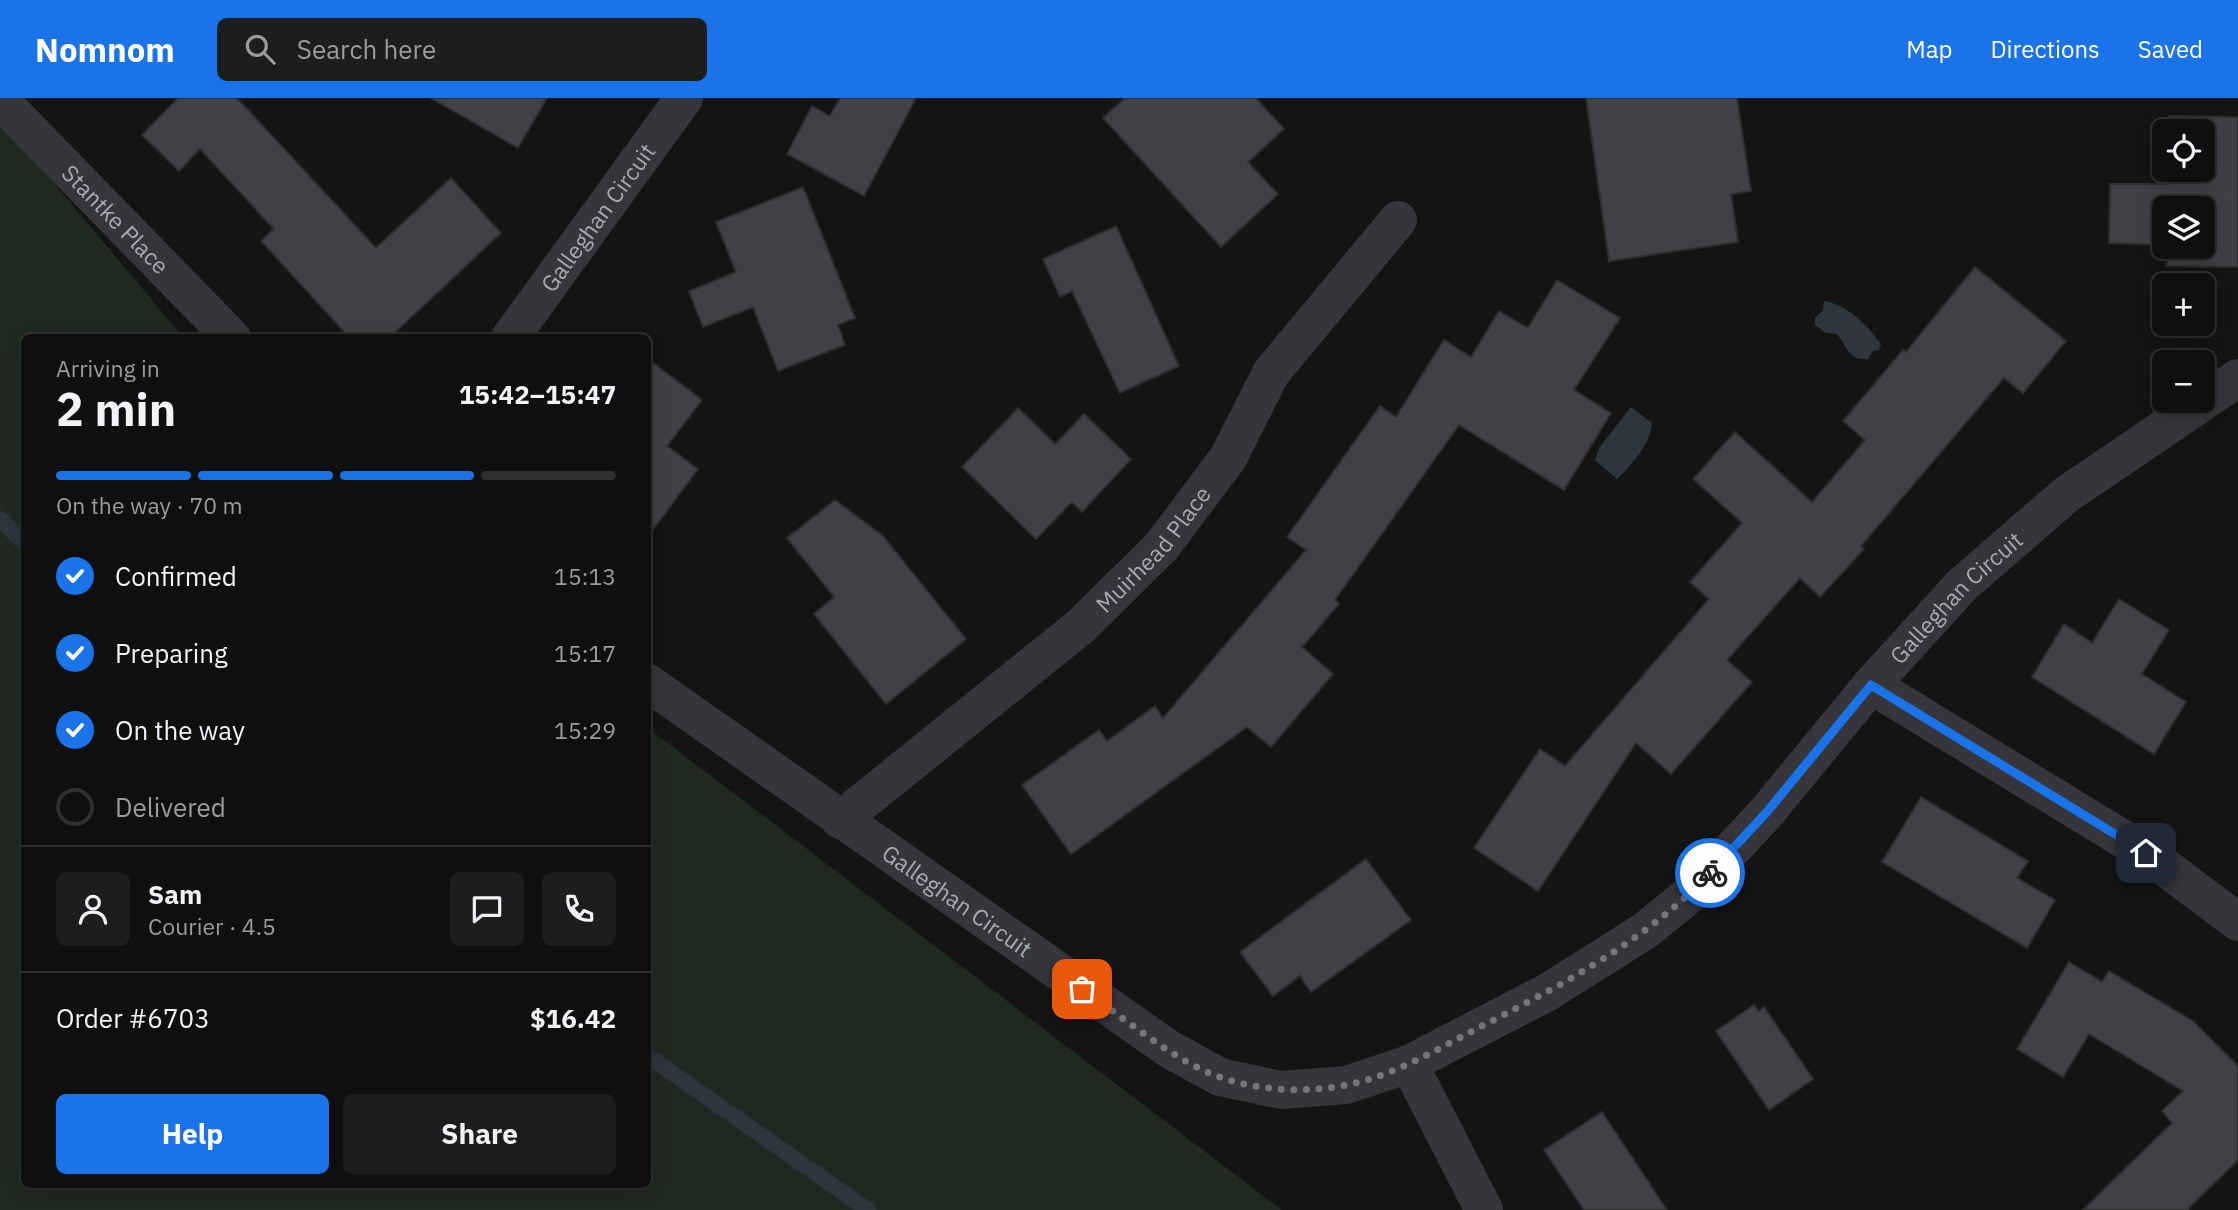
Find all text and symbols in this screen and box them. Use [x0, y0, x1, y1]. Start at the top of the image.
search box [217, 18, 707, 81]
text: Nomnom [35, 28, 175, 71]
icon: search [241, 30, 279, 68]
text: Search here [297, 32, 436, 66]
text: Map [1906, 33, 1952, 65]
text: Directions [1990, 33, 2100, 65]
text: Saved [2138, 33, 2203, 65]
map controls [2152, 119, 2215, 413]
button: locate [2152, 119, 2215, 182]
street label: Galleghan Circuit [534, 137, 661, 298]
street label: Stantke Place [56, 158, 176, 280]
button: layers [2152, 196, 2215, 259]
button: + [2152, 273, 2215, 336]
button: − [2152, 350, 2215, 413]
text: Arriving in [56, 353, 160, 383]
text: 15:42–15:47 [459, 377, 616, 411]
text: 2 min [56, 379, 176, 439]
street label: Muirhead Place [1089, 480, 1217, 618]
text: On the way · 70 m [56, 490, 243, 520]
street label: Galleghan Circuit [1883, 524, 2029, 670]
icon: check [56, 557, 94, 595]
text: Confirmed [115, 559, 237, 593]
text: 15:13 [554, 561, 616, 591]
icon: check [56, 634, 94, 672]
text: Preparing [115, 636, 228, 670]
text: 15:17 [554, 638, 616, 668]
icon: check [56, 711, 94, 749]
text: On the way [115, 713, 245, 747]
text: 15:29 [554, 715, 616, 745]
text: Delivered [115, 790, 226, 824]
pin [2116, 823, 2176, 883]
icon: home [2127, 834, 2165, 872]
street label: Galleghan Circuit [877, 837, 1038, 963]
courier [1675, 838, 1745, 908]
icon: bike [1691, 854, 1729, 892]
button: person [56, 872, 130, 946]
button: chat [450, 872, 524, 946]
button: phone [542, 872, 616, 946]
text: Sam [148, 877, 202, 911]
text: Courier · 4.5 [148, 911, 276, 941]
pin [1052, 959, 1112, 1019]
icon: bag [1063, 970, 1101, 1008]
text: Order #6703 [56, 1001, 210, 1035]
text: $16.42 [530, 1001, 616, 1035]
button: Help [56, 1094, 329, 1174]
button: Share [343, 1094, 616, 1174]

